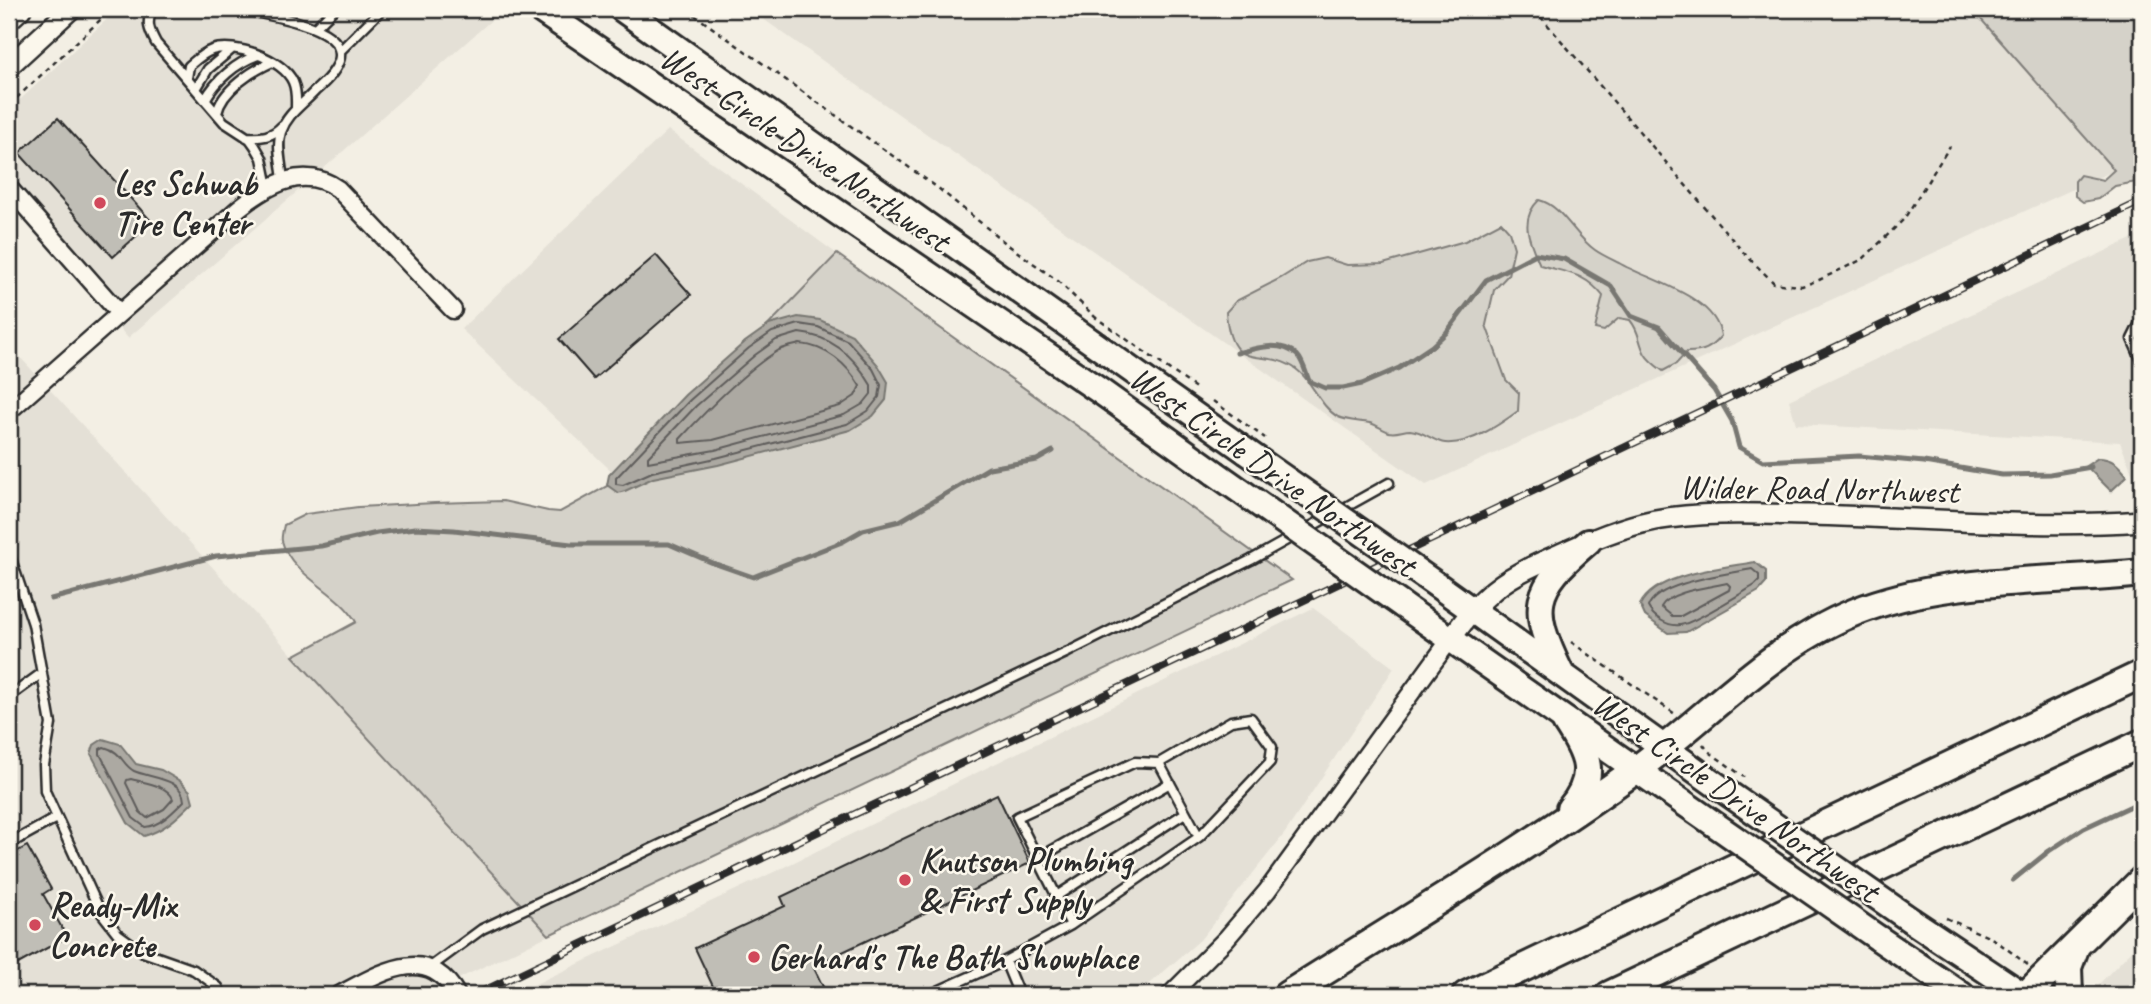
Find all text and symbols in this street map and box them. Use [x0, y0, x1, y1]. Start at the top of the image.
street label: West Circle Drive Northwest [652, 35, 961, 265]
place label: Les Schwab Tire Center [114, 161, 259, 246]
marker: Les Schwab Tire Center [92, 195, 108, 211]
street label: West Circle Drive Northwest [1121, 355, 1428, 589]
street label: Wilder Road Northwest [1679, 464, 1962, 514]
street label: West Circle Drive Northwest [1584, 681, 1891, 915]
place label: Knutson Plumbing & First Supply [919, 838, 1135, 923]
marker: Knutson Plumbing & First Supply [897, 872, 913, 888]
place label: Ready-Mix Concrete [49, 883, 179, 968]
marker: Ready-Mix Concrete [27, 917, 43, 933]
place label: Gerhard's The Bath Showplace [768, 935, 1140, 980]
marker: Gerhard's The Bath Showplace [746, 949, 762, 965]

